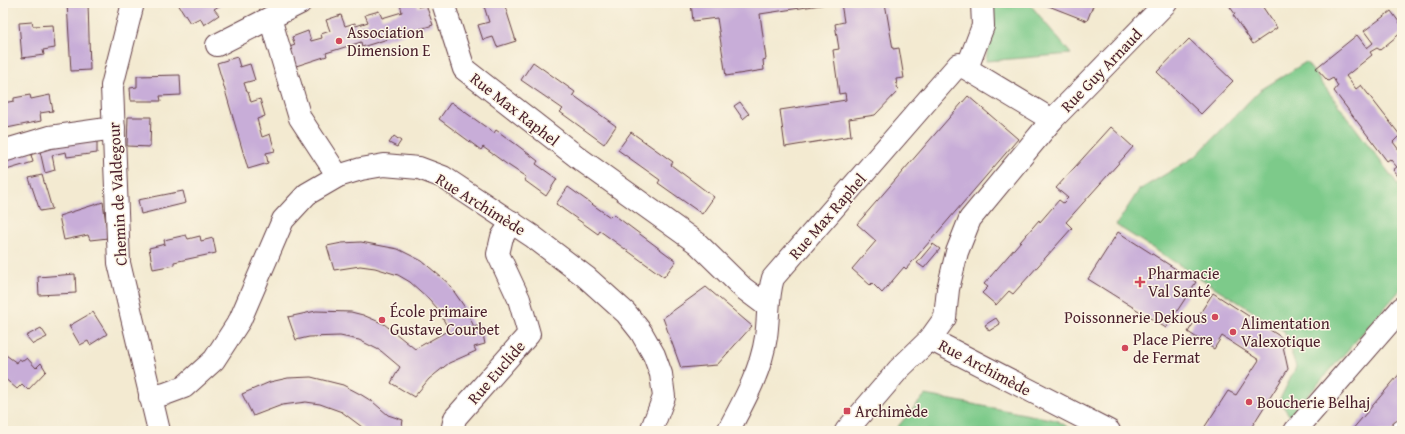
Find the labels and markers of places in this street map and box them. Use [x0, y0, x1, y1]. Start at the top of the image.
place label: Association Dimension E [347, 20, 430, 62]
marker: Association Dimension E [334, 36, 344, 46]
place label: Pharmacie Val Santé [1148, 261, 1219, 303]
marker: Pharmacie Val Santé [1135, 277, 1145, 287]
place label: École primaire Gustave Courbet [390, 299, 500, 341]
place label: Poissonnerie Dekious [1064, 305, 1207, 329]
place label: Alimentation Valexotique [1241, 311, 1330, 353]
marker: Poissonnerie Dekious [1210, 312, 1220, 322]
marker: École primaire Gustave Courbet [377, 315, 387, 325]
place label: Place Pierre de Fermat [1133, 327, 1213, 369]
marker: Alimentation Valexotique [1228, 327, 1238, 337]
marker: Place Pierre de Fermat [1120, 343, 1130, 353]
place label: Boucherie Belhaj [1257, 390, 1370, 414]
marker: Boucherie Belhaj [1244, 397, 1254, 407]
place label: Archimède [855, 399, 928, 423]
marker: Archimède [842, 406, 852, 416]

